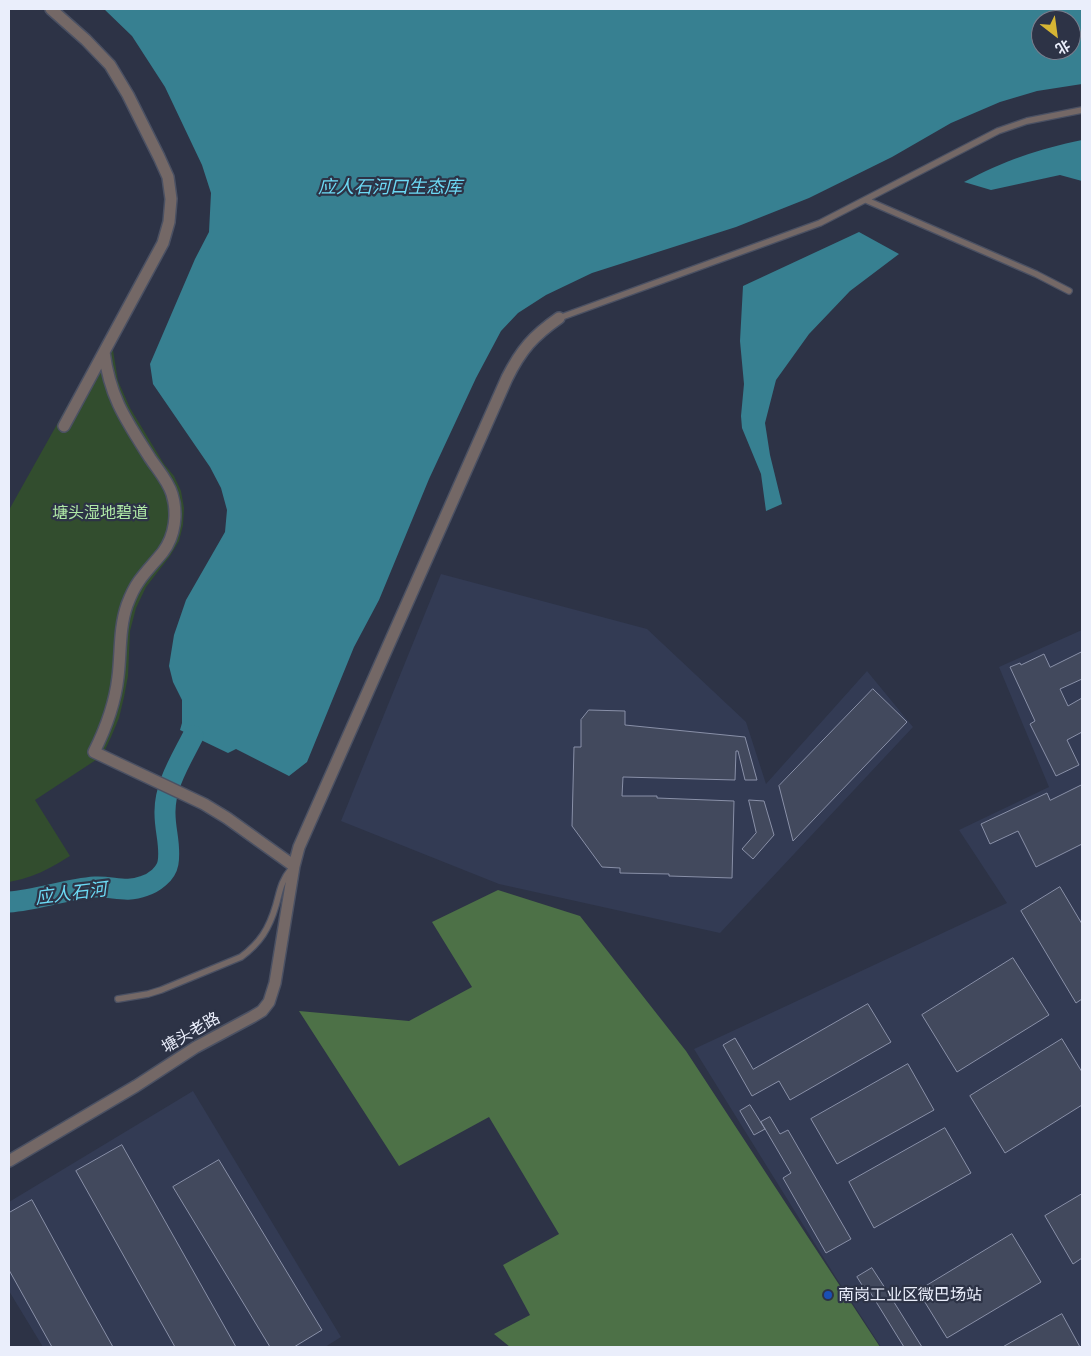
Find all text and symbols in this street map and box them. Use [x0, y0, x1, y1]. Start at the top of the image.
north arrow [1031, 10, 1081, 60]
text: 北 [1052, 36, 1074, 58]
water label: 应人石河口生态库 [318, 177, 462, 199]
park label: 塘头湿地碧道 [52, 503, 148, 523]
water label: 应人石河 [34, 879, 108, 909]
street label: 塘头老路 [158, 1009, 224, 1057]
place label: 南岗工业区微巴场站 [838, 1285, 982, 1305]
marker: 南岗工业区微巴场站 [822, 1289, 834, 1301]

